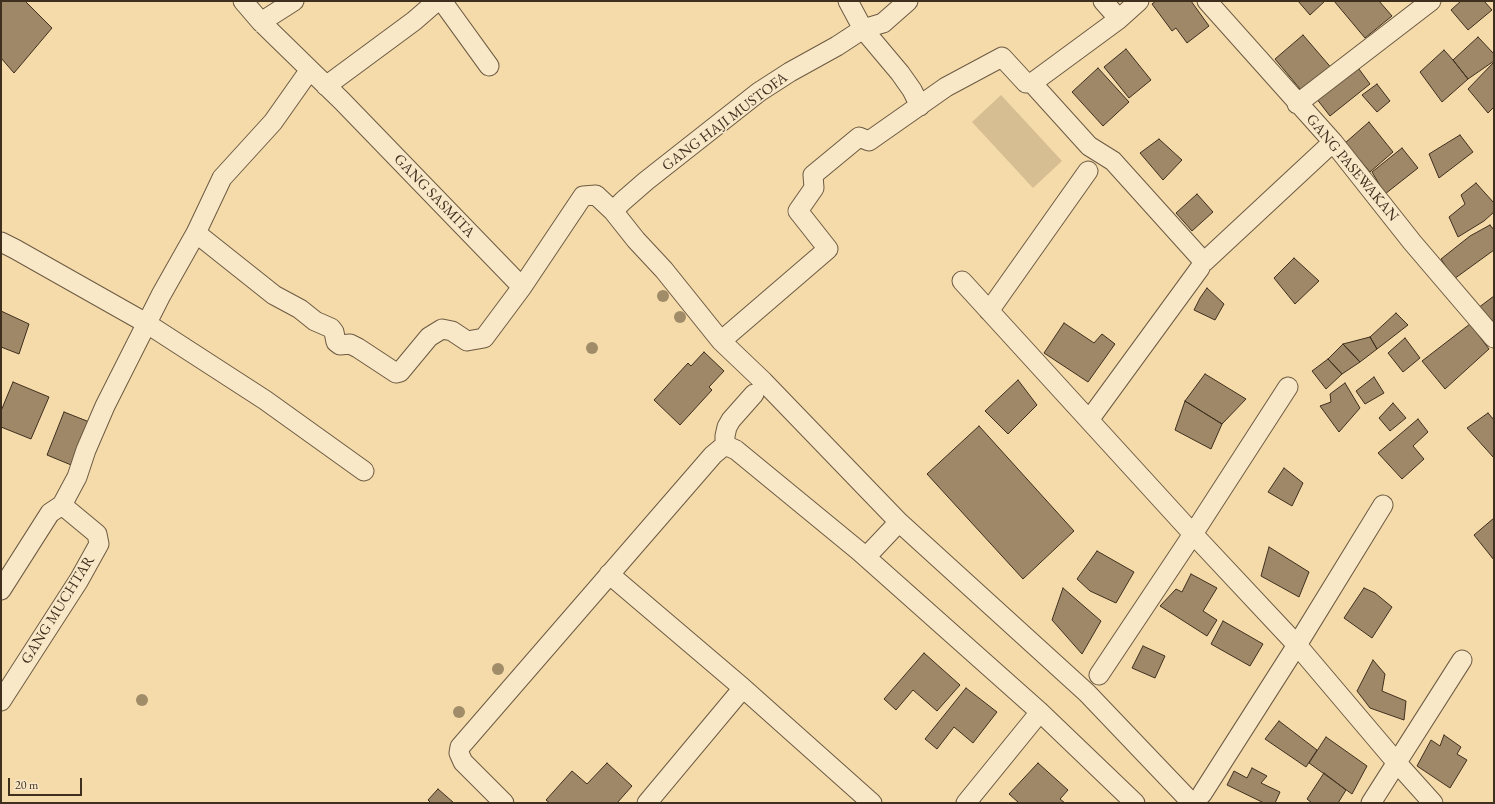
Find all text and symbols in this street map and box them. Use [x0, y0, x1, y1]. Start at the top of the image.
street label: GANG HAJI MUSTOFA [659, 69, 791, 175]
street label: GANG PASEWAKAN [1302, 111, 1402, 225]
street label: GANG SASMITA [390, 150, 478, 242]
street label: GANG MUCHTAR [17, 552, 99, 668]
scale bar [10, 770, 84, 796]
text: 20 m [15, 777, 38, 793]

